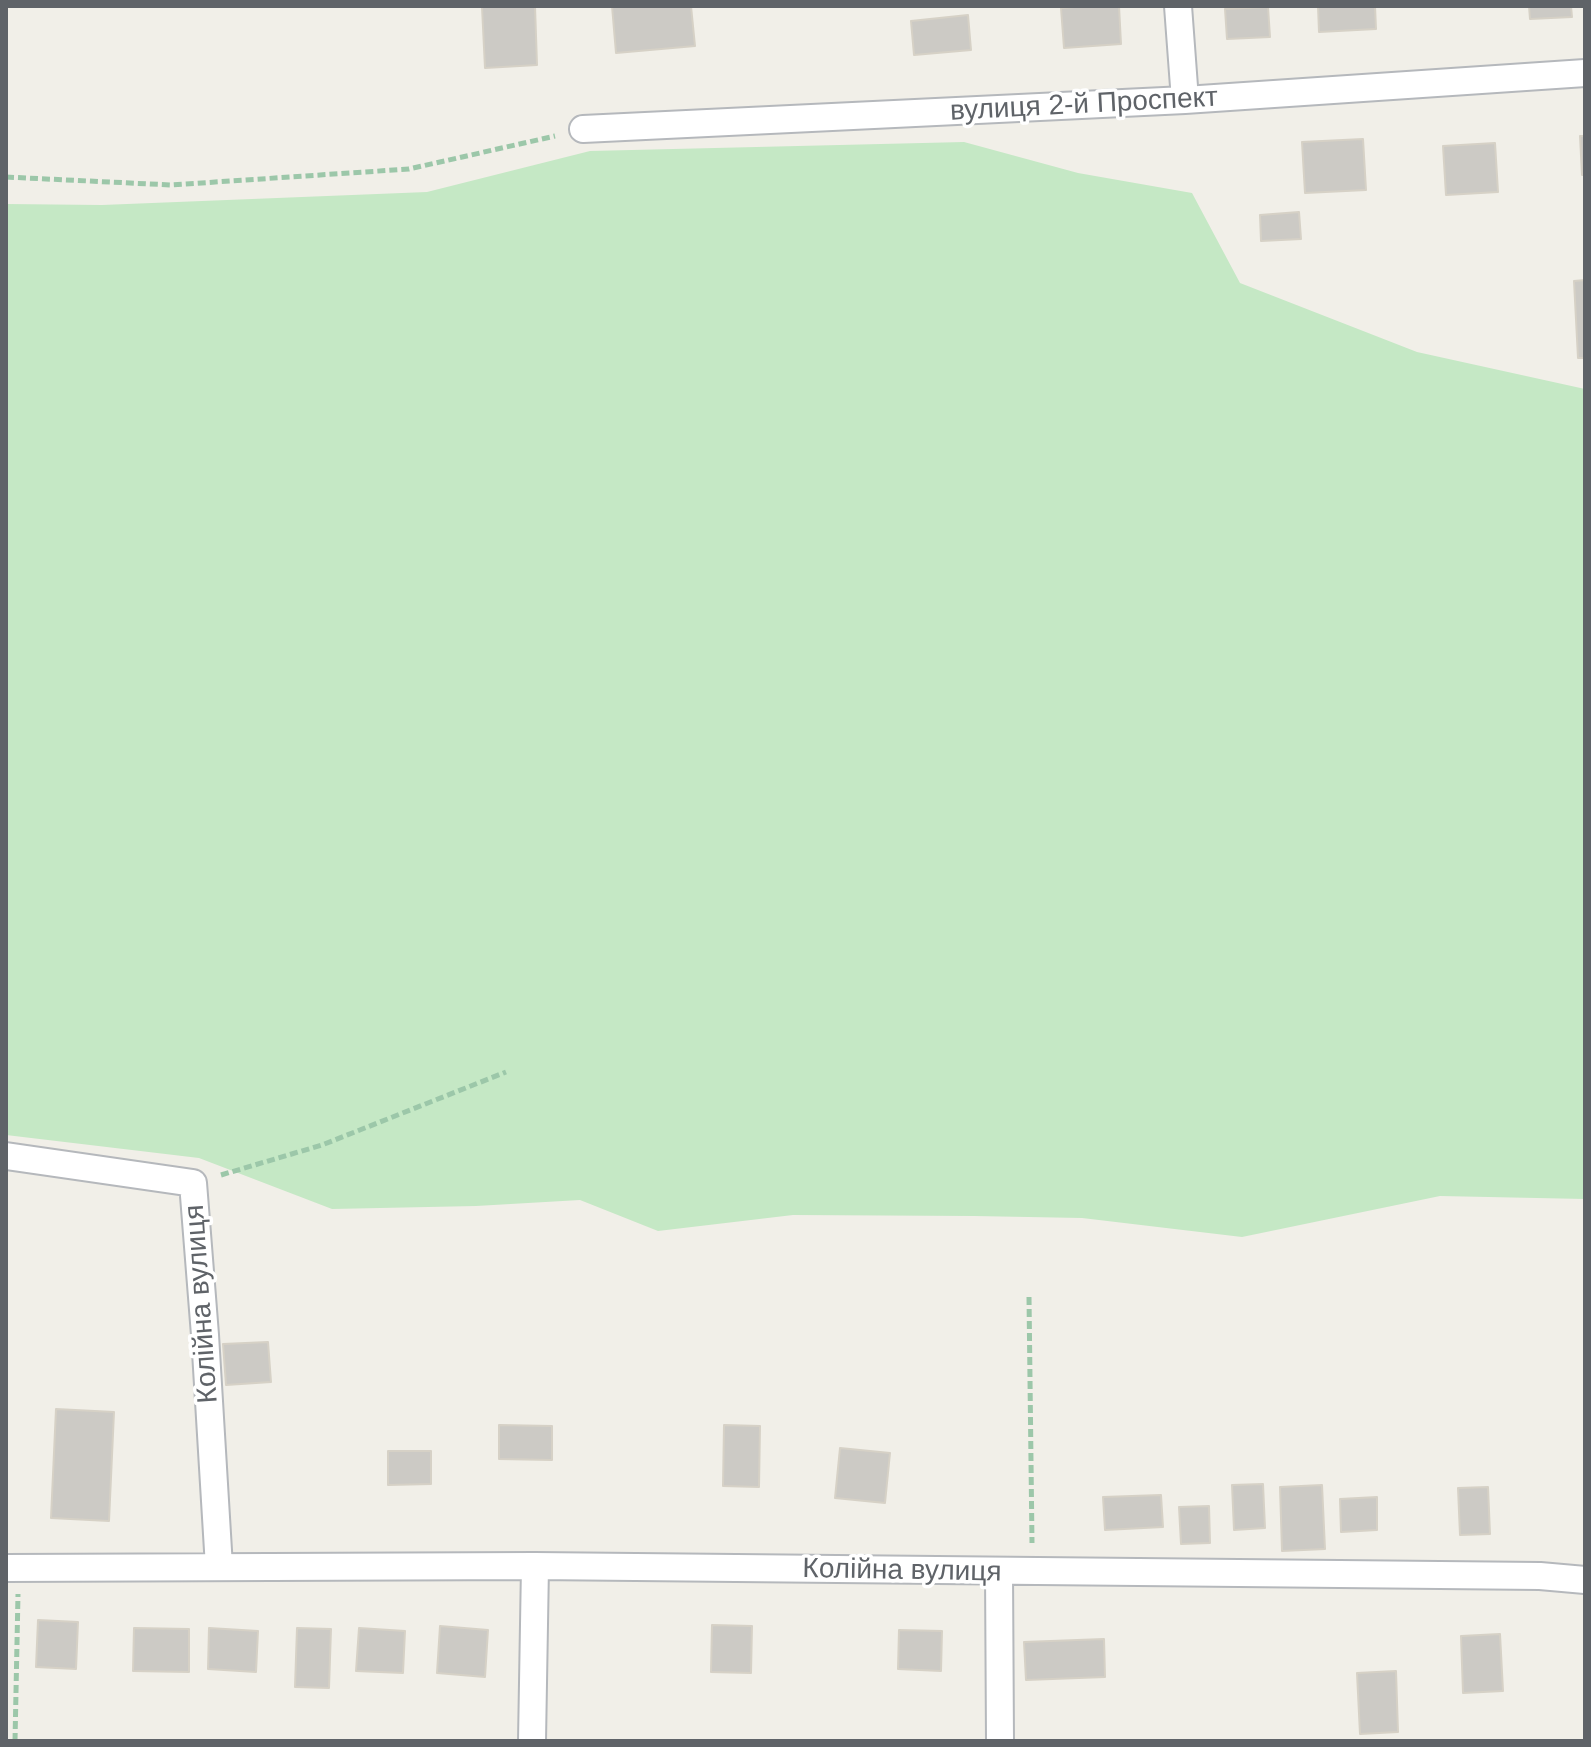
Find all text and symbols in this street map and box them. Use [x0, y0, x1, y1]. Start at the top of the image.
street label: вулиця 2-й Проспект [949, 81, 1219, 129]
street label: Колійна вулиця [178, 1204, 226, 1404]
street label: Колійна вулиця [802, 1552, 1002, 1590]

